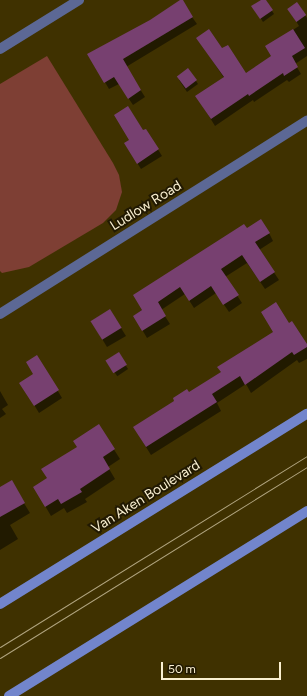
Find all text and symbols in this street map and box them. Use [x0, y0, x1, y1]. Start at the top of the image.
street label: Ludlow Road [107, 177, 185, 235]
street label: Van Aken Boulevard [89, 457, 203, 537]
scale bar [163, 654, 283, 680]
text: 50 m [168, 662, 196, 676]

